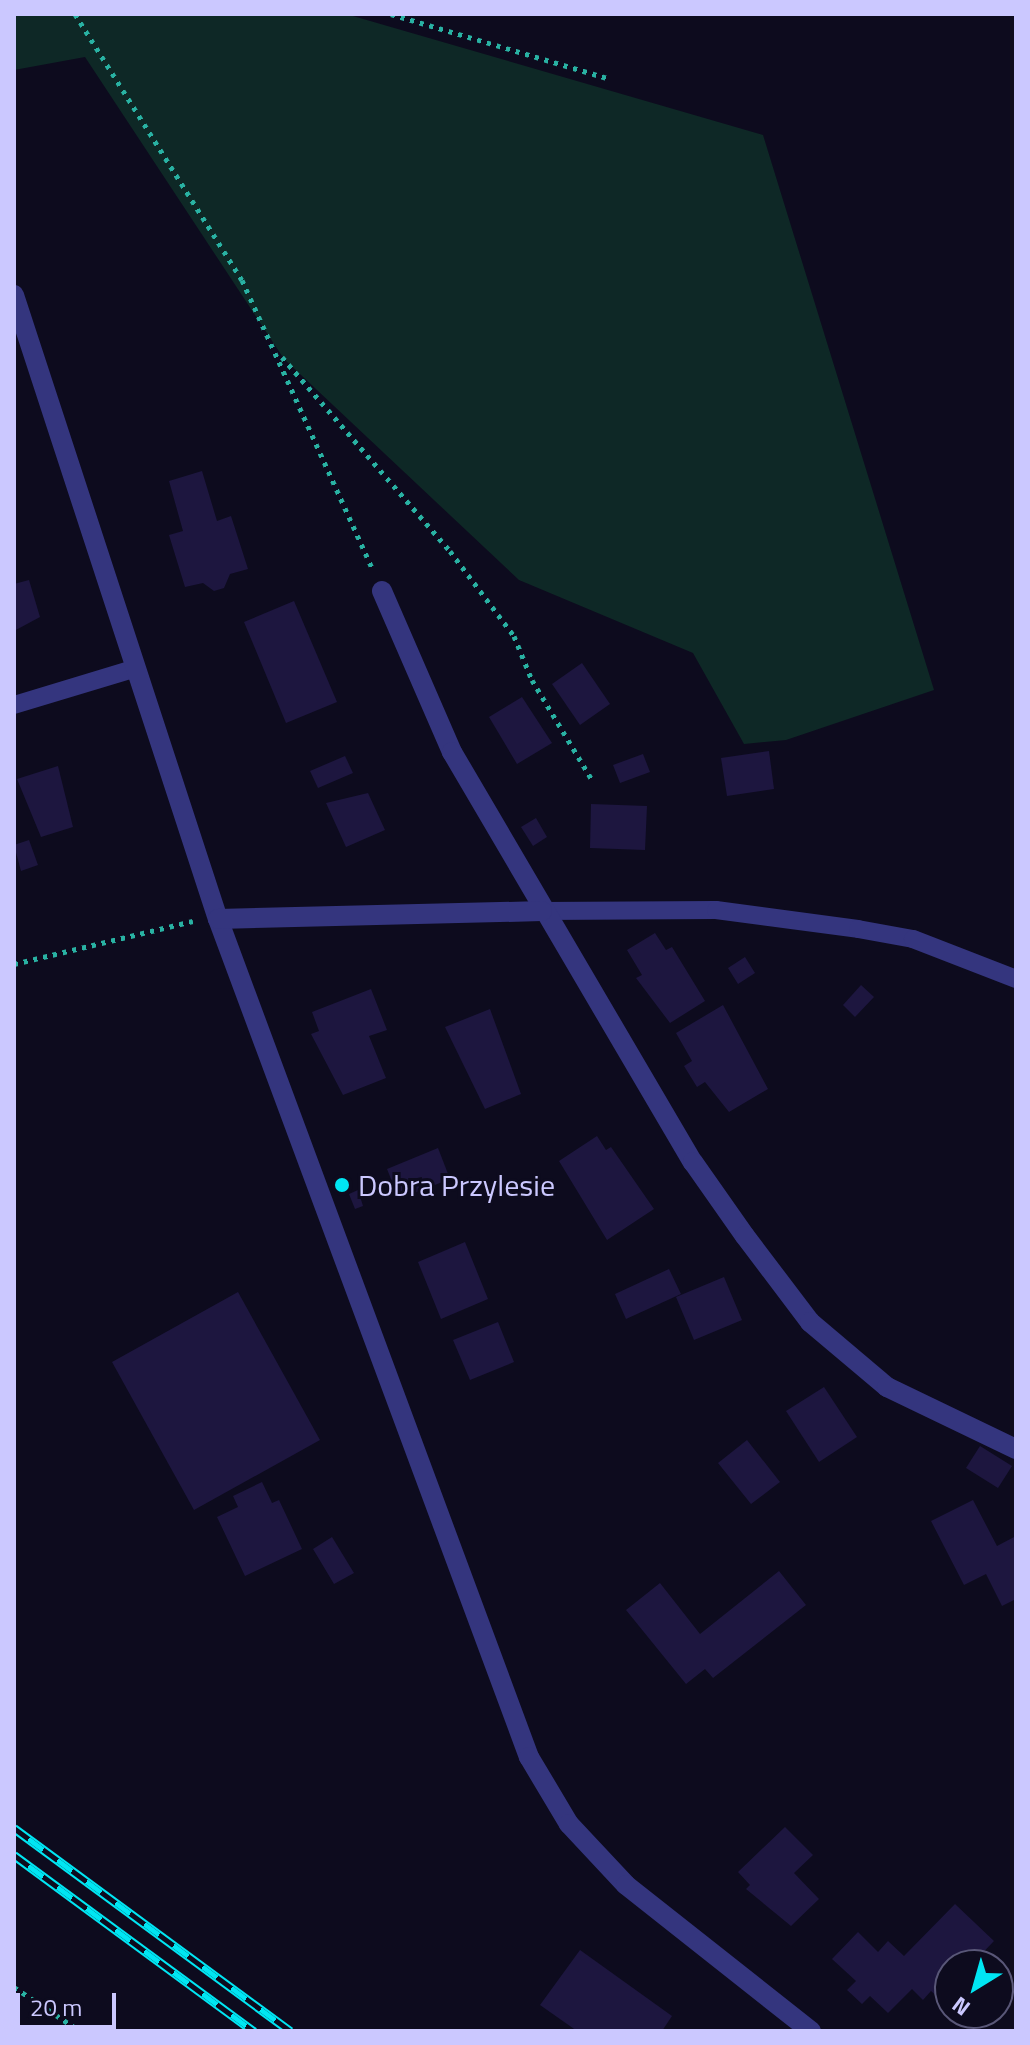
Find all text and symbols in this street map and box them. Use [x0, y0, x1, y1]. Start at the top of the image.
place label: Dobra Przylesie [358, 1167, 555, 1203]
marker: Dobra Przylesie [333, 1176, 351, 1194]
north arrow [934, 1949, 1014, 2029]
scale bar [20, 1977, 120, 2027]
text: N [944, 1988, 977, 2025]
text: 20 m [30, 1989, 82, 2025]

